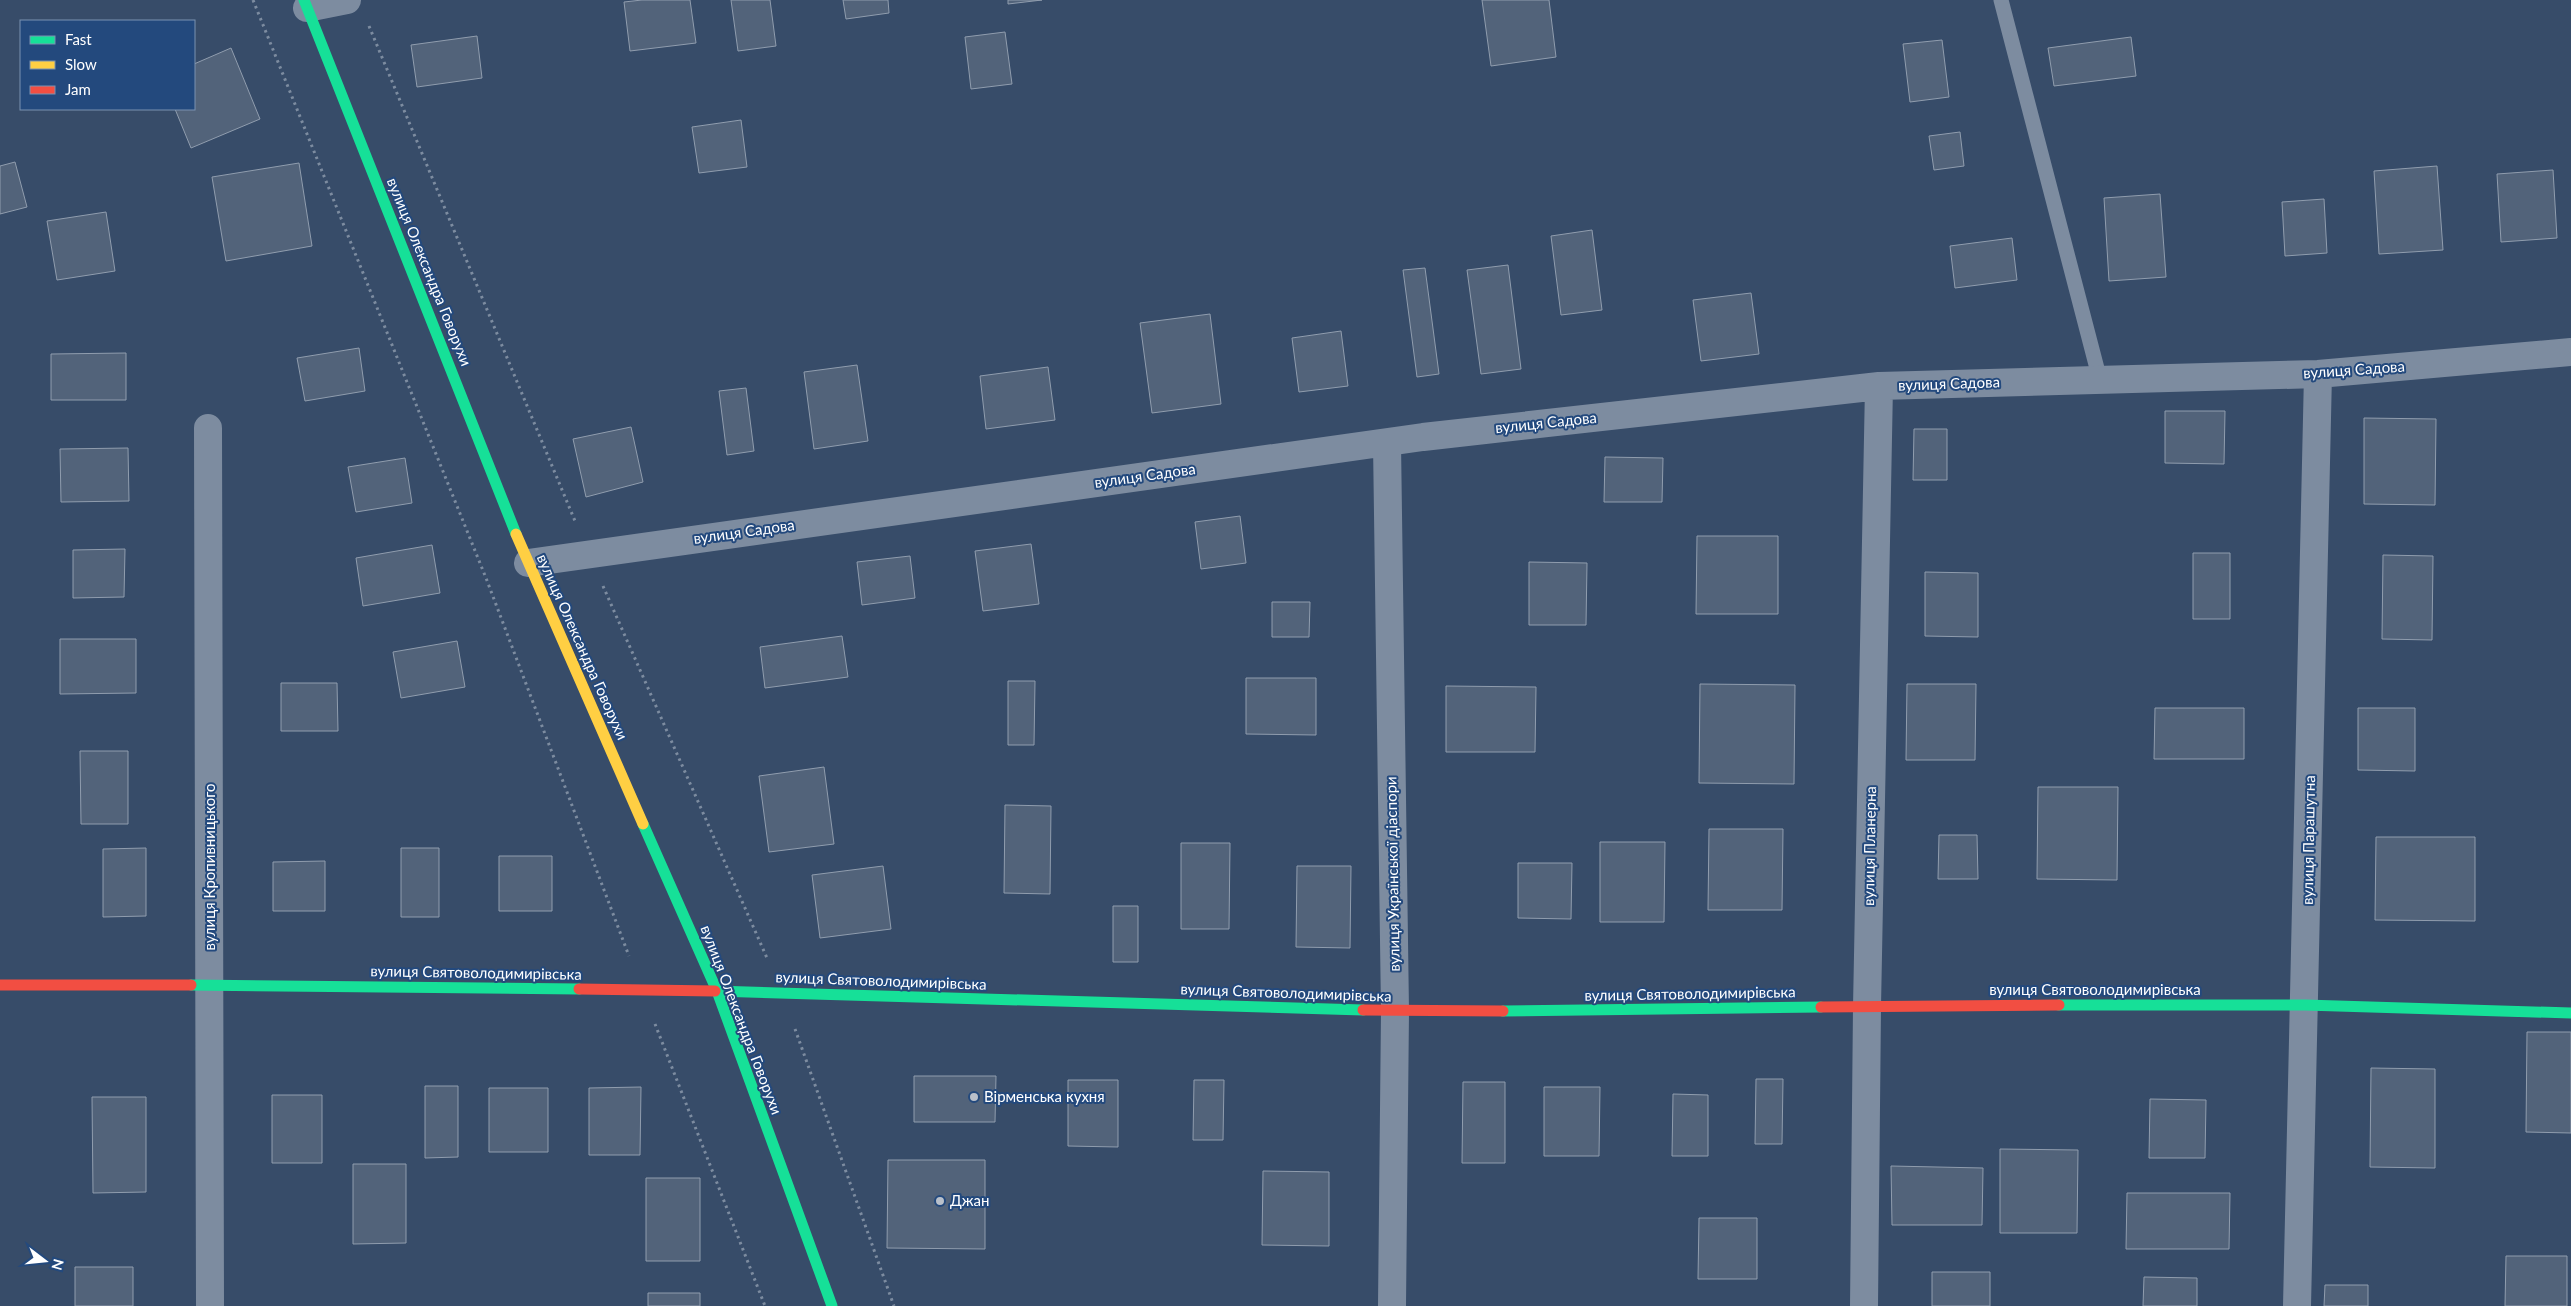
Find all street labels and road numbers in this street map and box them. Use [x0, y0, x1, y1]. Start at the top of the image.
street label: вулиця Олександра Говорухи [384, 175, 476, 368]
street label: вулиця Садова [2302, 356, 2405, 382]
street label: вулиця Садова [1898, 372, 2000, 394]
street label: вулиця Садова [1494, 408, 1598, 436]
street label: вулиця Садова [1093, 459, 1197, 491]
street label: вулиця Садова [692, 515, 796, 547]
street label: вулиця Олександра Говорухи [534, 551, 632, 742]
street label: вулиця Парашутна [2298, 775, 2318, 905]
street label: вулиця Української діаспори [1381, 776, 1403, 972]
street label: вулиця Кропивницького [200, 783, 218, 951]
street label: вулиця Планерна [1859, 786, 1879, 906]
street label: вулиця Олександра Говорухи [697, 922, 786, 1117]
street label: вулиця Святоволодимирівська [370, 961, 582, 983]
street label: вулиця Святоволодимирівська [775, 967, 987, 993]
street label: вулиця Святоволодимирівська [1180, 979, 1392, 1005]
street label: вулиця Святоволодимирівська [1989, 980, 2201, 998]
street label: вулиця Святоволодимирівська [1584, 982, 1796, 1004]

